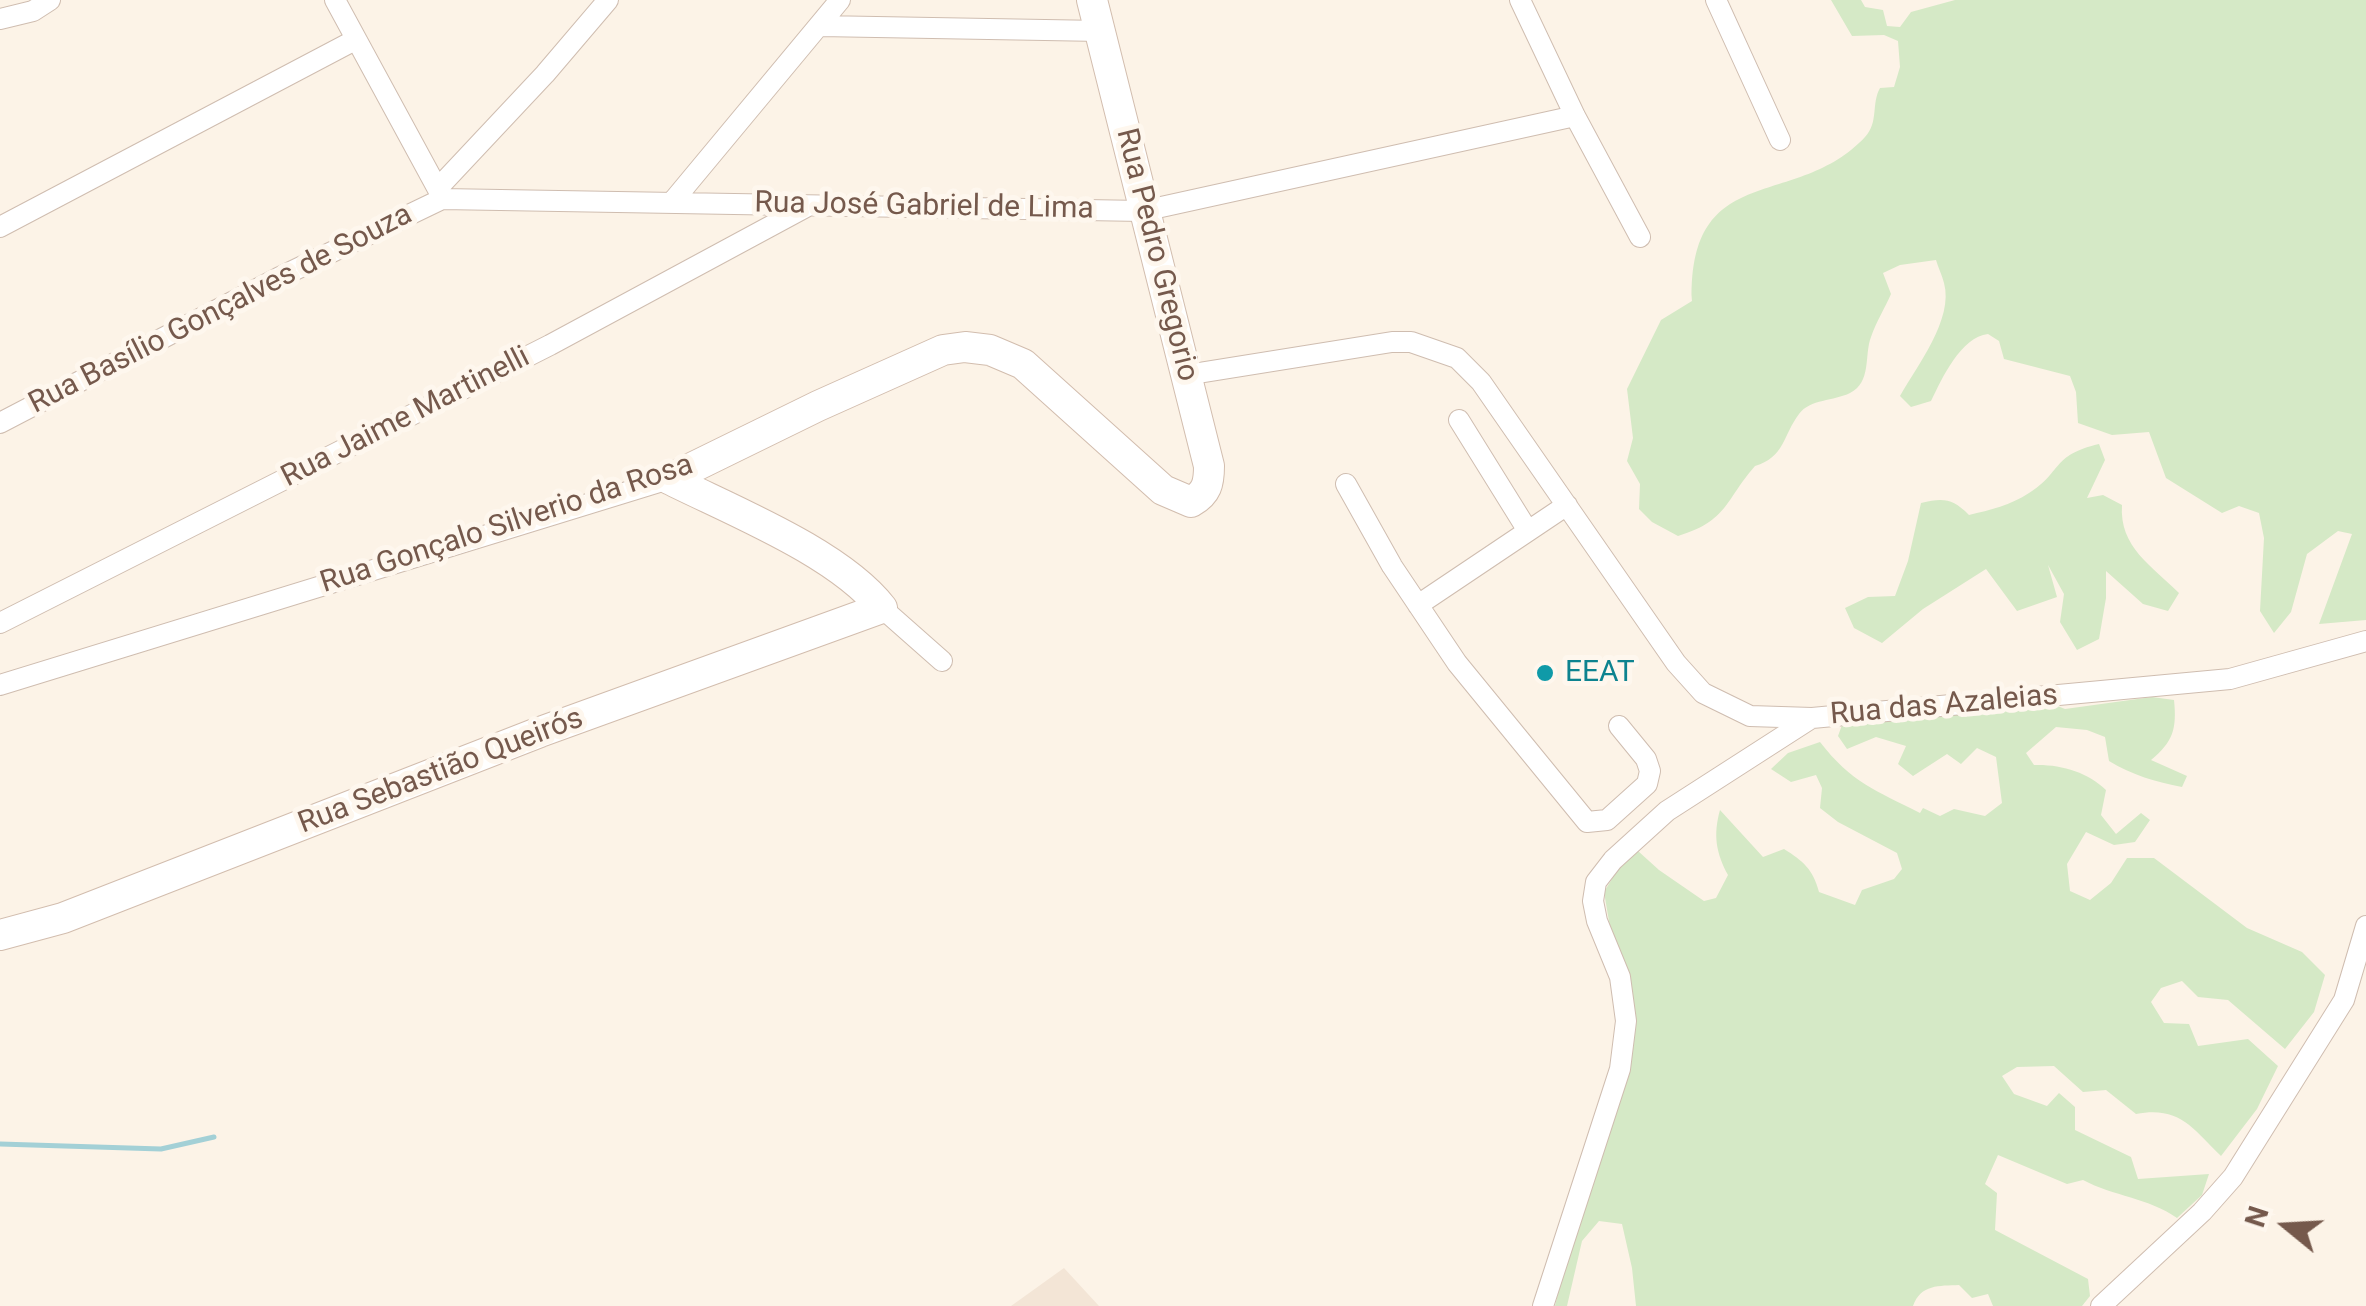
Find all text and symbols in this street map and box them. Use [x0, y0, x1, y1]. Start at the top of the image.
street label: Rua Pedro Gregorio [1107, 125, 1205, 385]
street label: Rua José Gabriel de Lima [754, 186, 1094, 228]
street label: Rua Basílio Gonçalves de Souza [23, 197, 419, 423]
street label: Rua Jaime Martinelli [276, 340, 536, 496]
street label: Rua Gonçalo Silverio da Rosa [316, 448, 698, 602]
place label: EEAT [1565, 655, 1635, 691]
marker: EEAT [1534, 662, 1556, 684]
street label: Rua das Azaleias [1829, 678, 2059, 734]
street label: Rua Sebastião Queirós [294, 701, 588, 843]
north arrow [2236, 1176, 2336, 1276]
text: N [2238, 1202, 2276, 1231]

